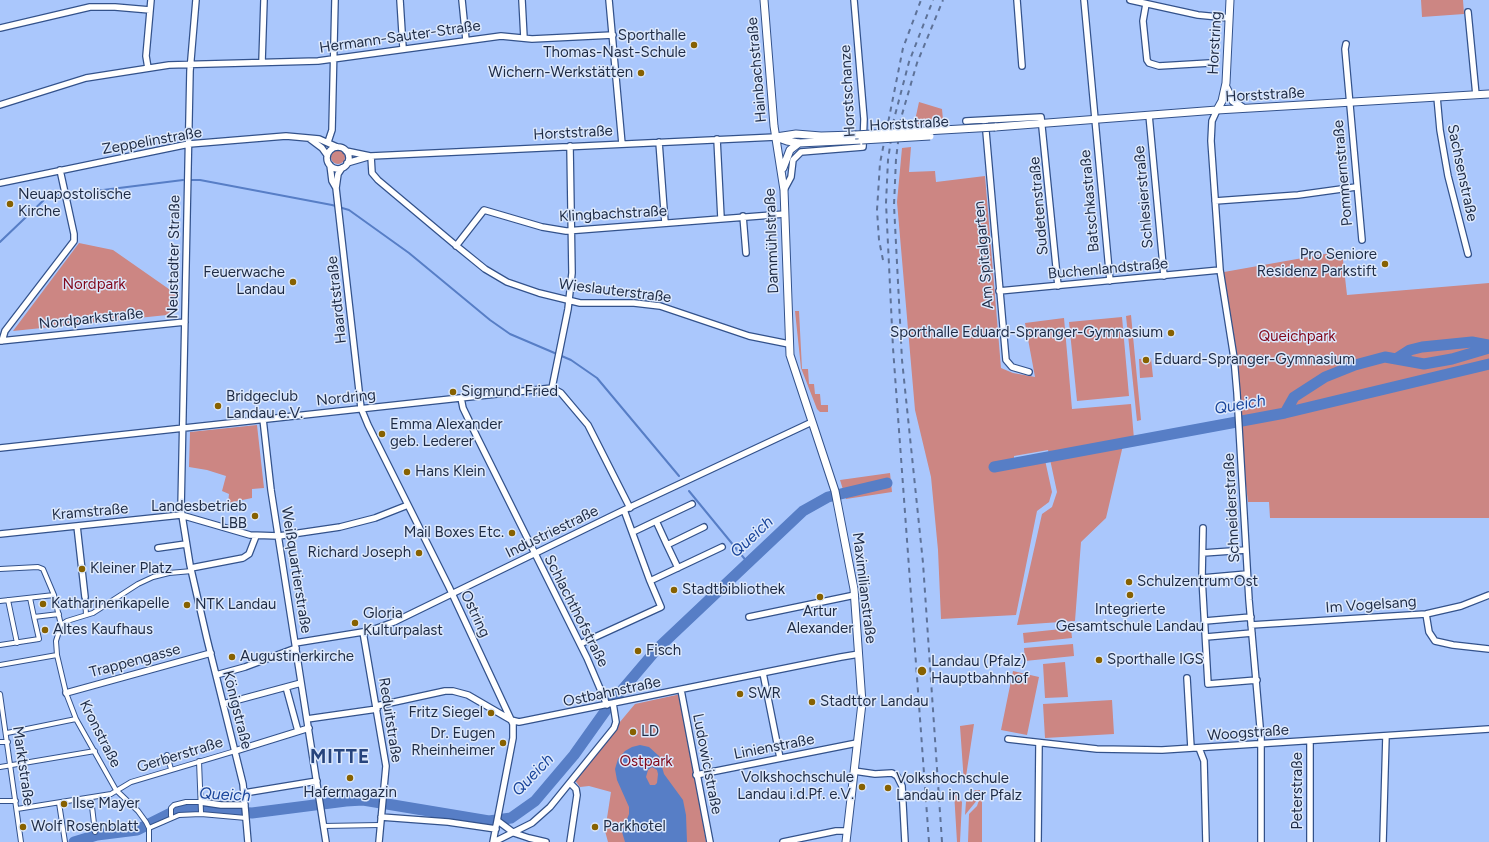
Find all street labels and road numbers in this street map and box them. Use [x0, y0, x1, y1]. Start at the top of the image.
street label: Horstring [1204, 11, 1226, 75]
street label: Hermann-Sauter-Straße [318, 17, 482, 57]
street label: Hainbachstraße [743, 17, 771, 123]
street label: Horstschanze [837, 44, 859, 138]
street label: Horststraße [1225, 84, 1305, 106]
street label: Horststraße [869, 113, 949, 135]
street label: Pommernstraße [1329, 119, 1357, 227]
street label: Horststraße [533, 122, 613, 144]
street label: Zeppelinstraße [101, 123, 203, 159]
street label: Sachsenstraße [1443, 123, 1481, 223]
street label: Schlesierstraße [1131, 145, 1157, 249]
street label: Batschkastraße [1077, 149, 1103, 253]
street label: Sudetenstraße [1026, 156, 1052, 256]
street label: Dammühlstraße [761, 188, 783, 294]
street label: Neustadter Straße [164, 195, 184, 319]
street label: Am Spitalgarten [970, 200, 998, 310]
street label: Klingbachstraße [559, 202, 667, 226]
street label: Haardtstraße [323, 255, 351, 345]
street label: Buchenlandstraße [1047, 255, 1169, 283]
street label: Wieslauterstraße [558, 275, 672, 307]
street label: Nordparkstraße [38, 305, 144, 333]
street label: Nordring [315, 386, 377, 410]
street label: Schneiderstraße [1220, 453, 1244, 563]
street label: Kramstraße [51, 500, 129, 524]
street label: Industriestraße [503, 502, 601, 562]
street label: Weißquartierstraße [277, 505, 315, 635]
street label: Maximilianstraße [848, 531, 880, 645]
street label: Schlachthofstraße [540, 552, 612, 670]
street label: Ostring [456, 588, 494, 640]
street label: Im Vogelsang [1325, 593, 1417, 617]
street label: Trappengasse [88, 640, 182, 682]
street label: Königstraße [219, 669, 255, 751]
street label: Ostbahnstraße [561, 673, 663, 711]
street label: Reduitstraße [374, 676, 406, 764]
street label: Kronstraße [75, 697, 125, 771]
street label: Ludowicistraße [688, 712, 726, 816]
street label: Woogstraße [1206, 721, 1290, 745]
street label: Marktstraße [8, 725, 38, 807]
street label: Linienstraße [732, 730, 816, 764]
street label: Gerberstraße [135, 733, 225, 777]
street label: Peterstraße [1289, 752, 1307, 830]

